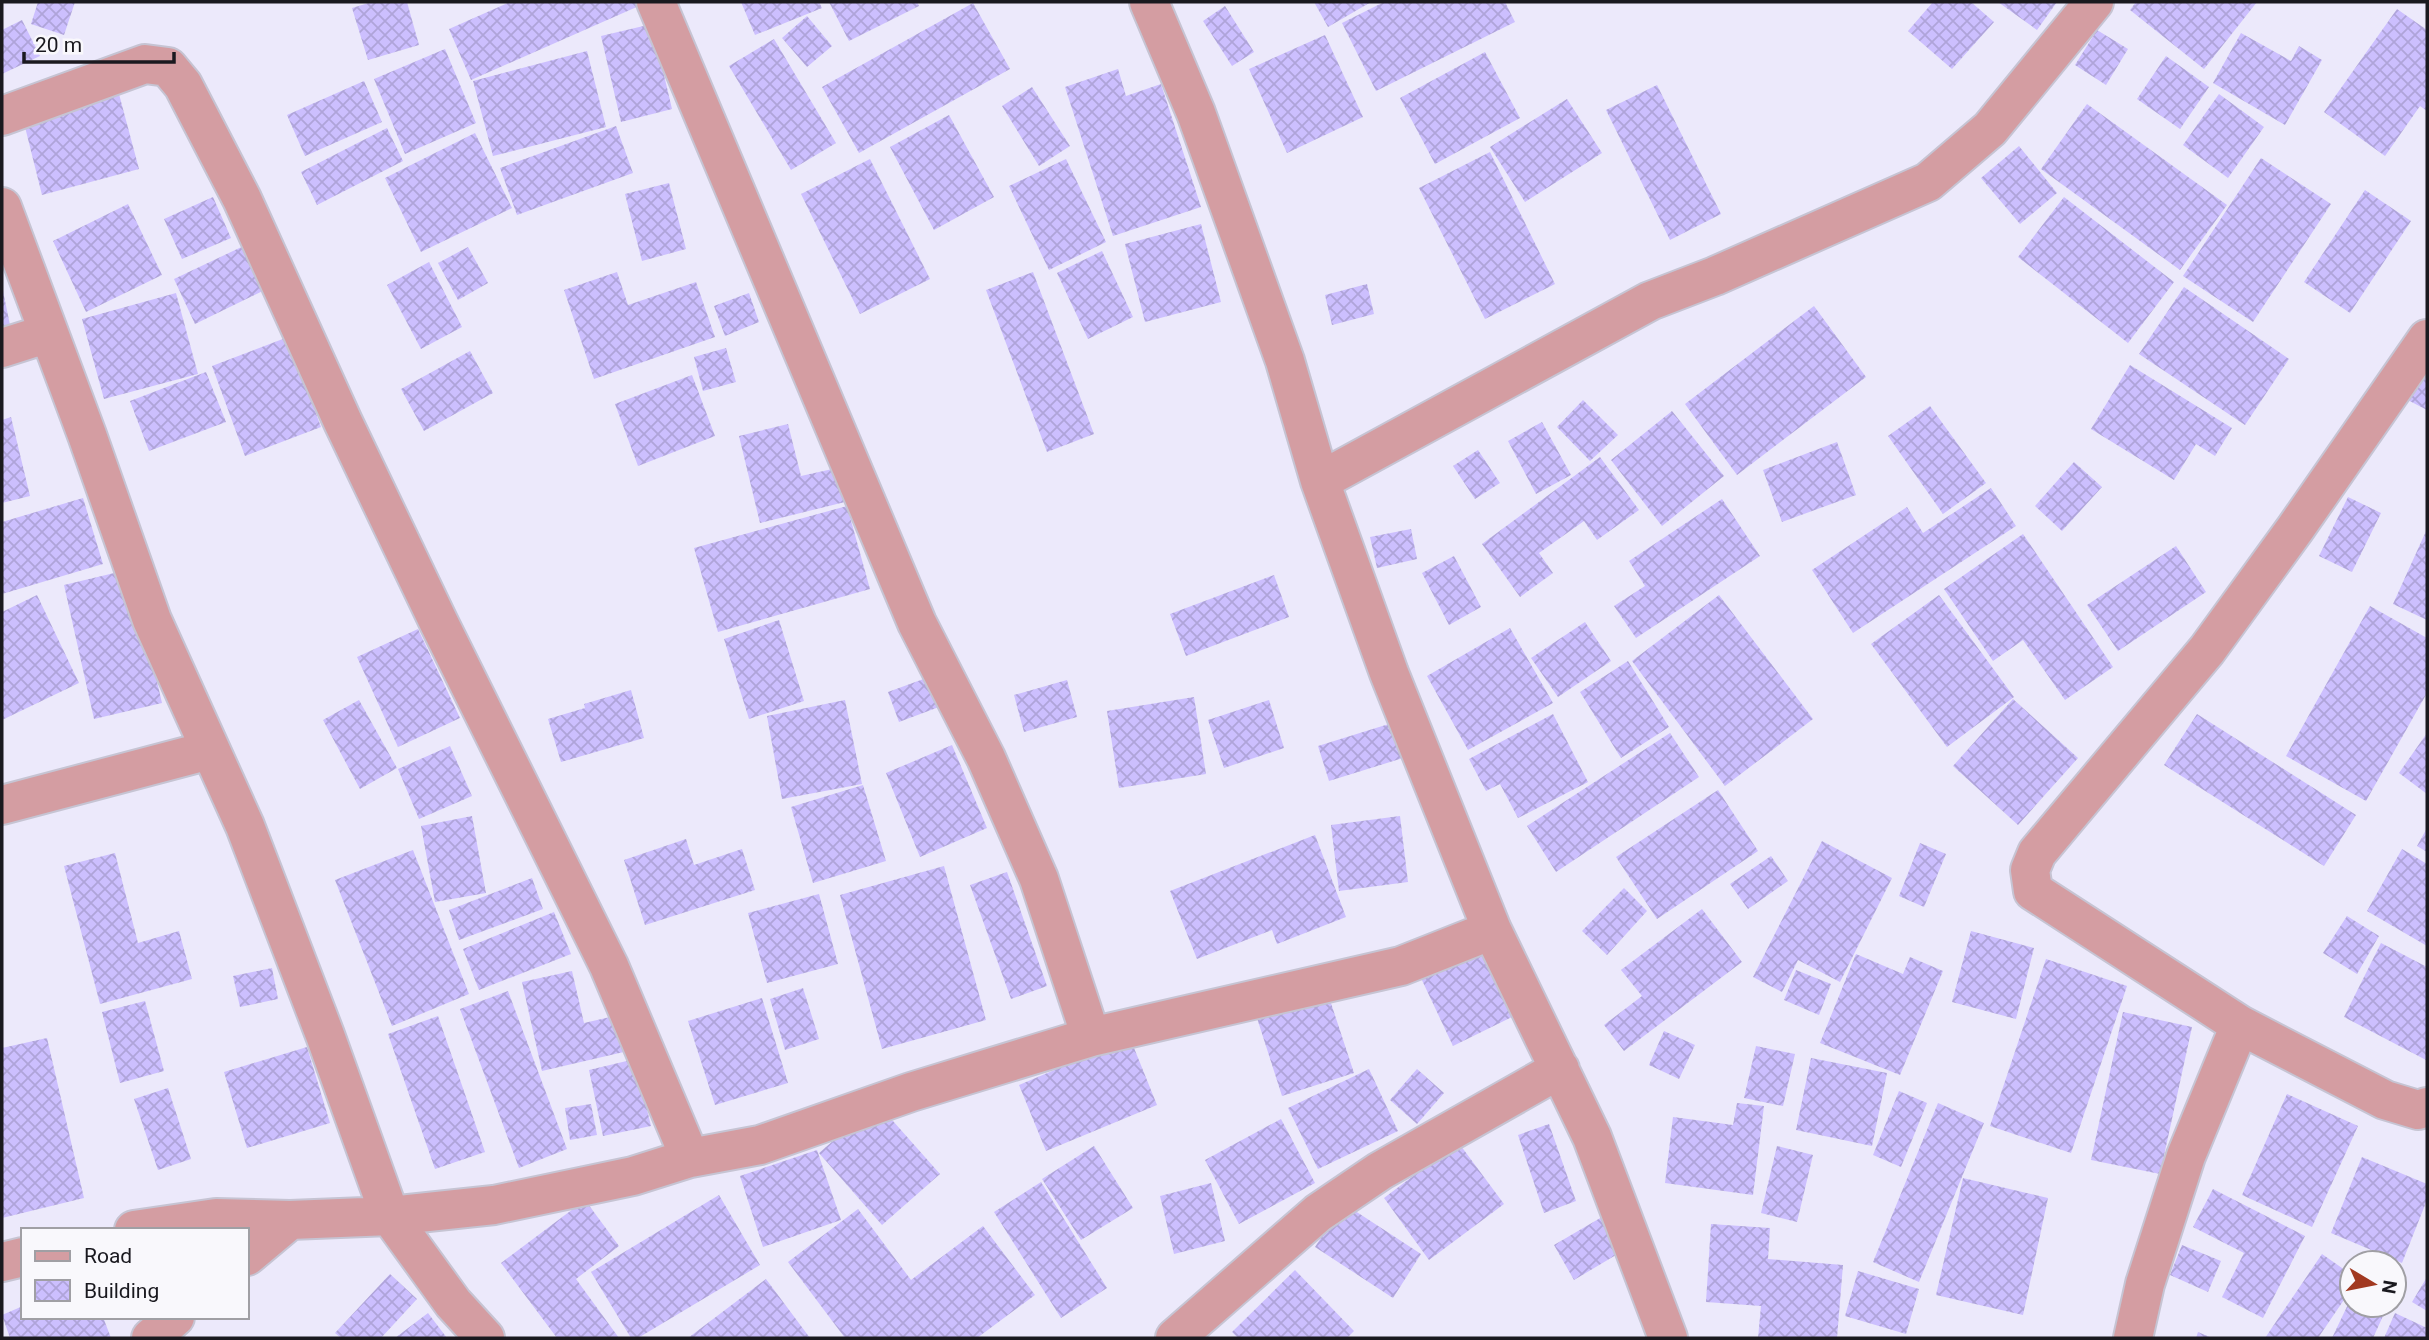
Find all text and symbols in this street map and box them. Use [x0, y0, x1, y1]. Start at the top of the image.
scale bar [24, 21, 175, 65]
text: 20 m [35, 33, 82, 57]
legend [21, 1228, 248, 1319]
text: Road [84, 1244, 132, 1268]
north arrow [2338, 1249, 2408, 1319]
text: N [2377, 1278, 2402, 1295]
text: Building [84, 1279, 159, 1303]

